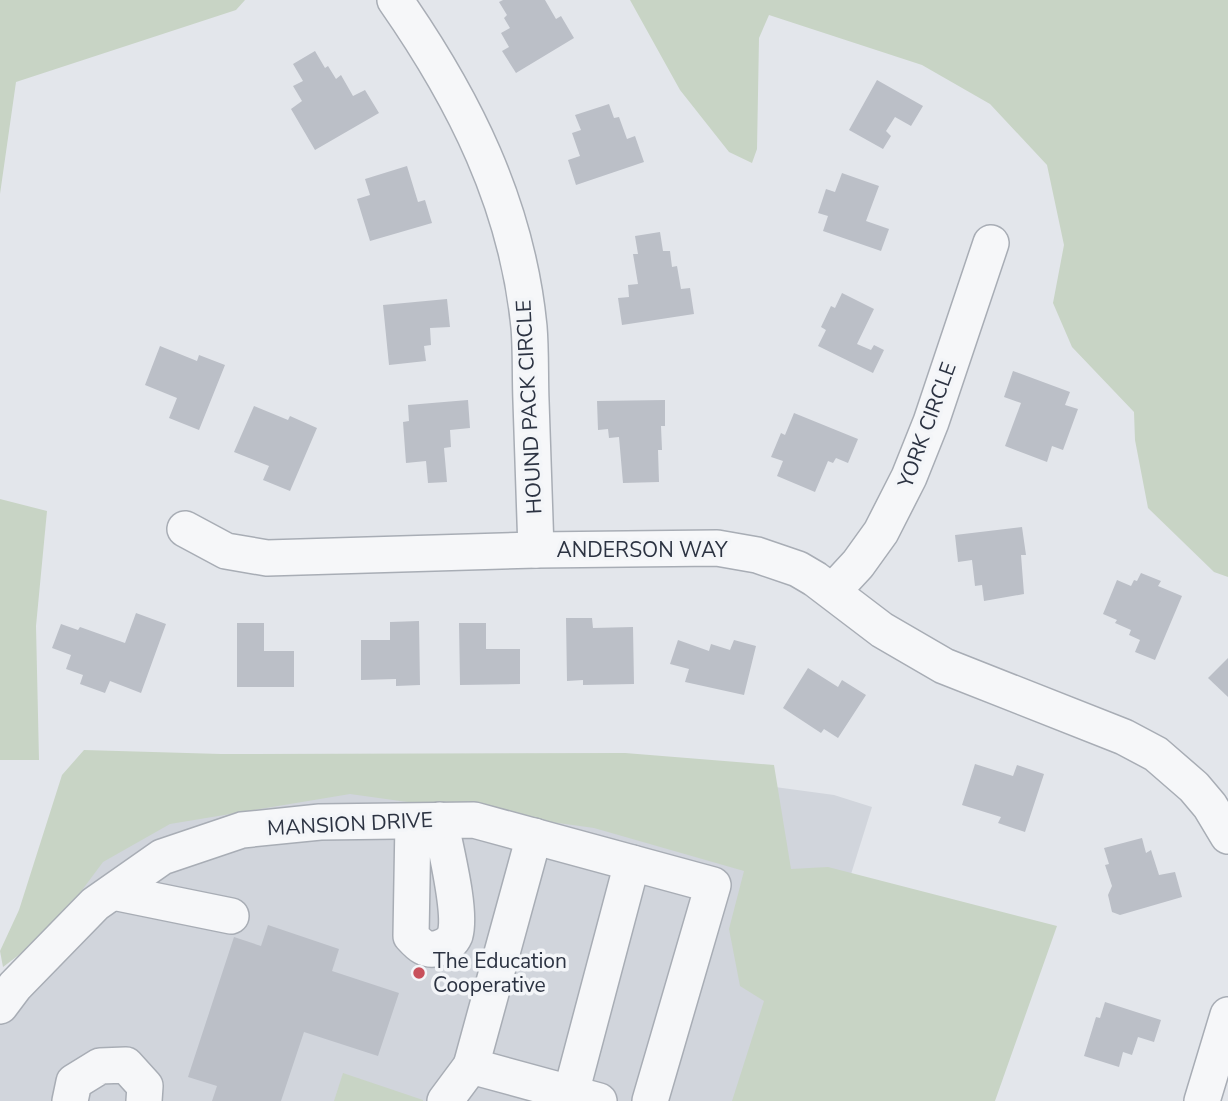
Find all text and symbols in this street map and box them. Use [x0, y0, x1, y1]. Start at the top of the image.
street label: HOUND PACK CIRCLE [509, 299, 549, 515]
street label: YORK CIRCLE [891, 358, 963, 493]
street label: ANDERSON WAY [556, 536, 728, 564]
street label: MANSION DRIVE [266, 806, 434, 842]
place label: The Education Cooperative [433, 947, 567, 999]
marker: The Education Cooperative [411, 965, 427, 981]

